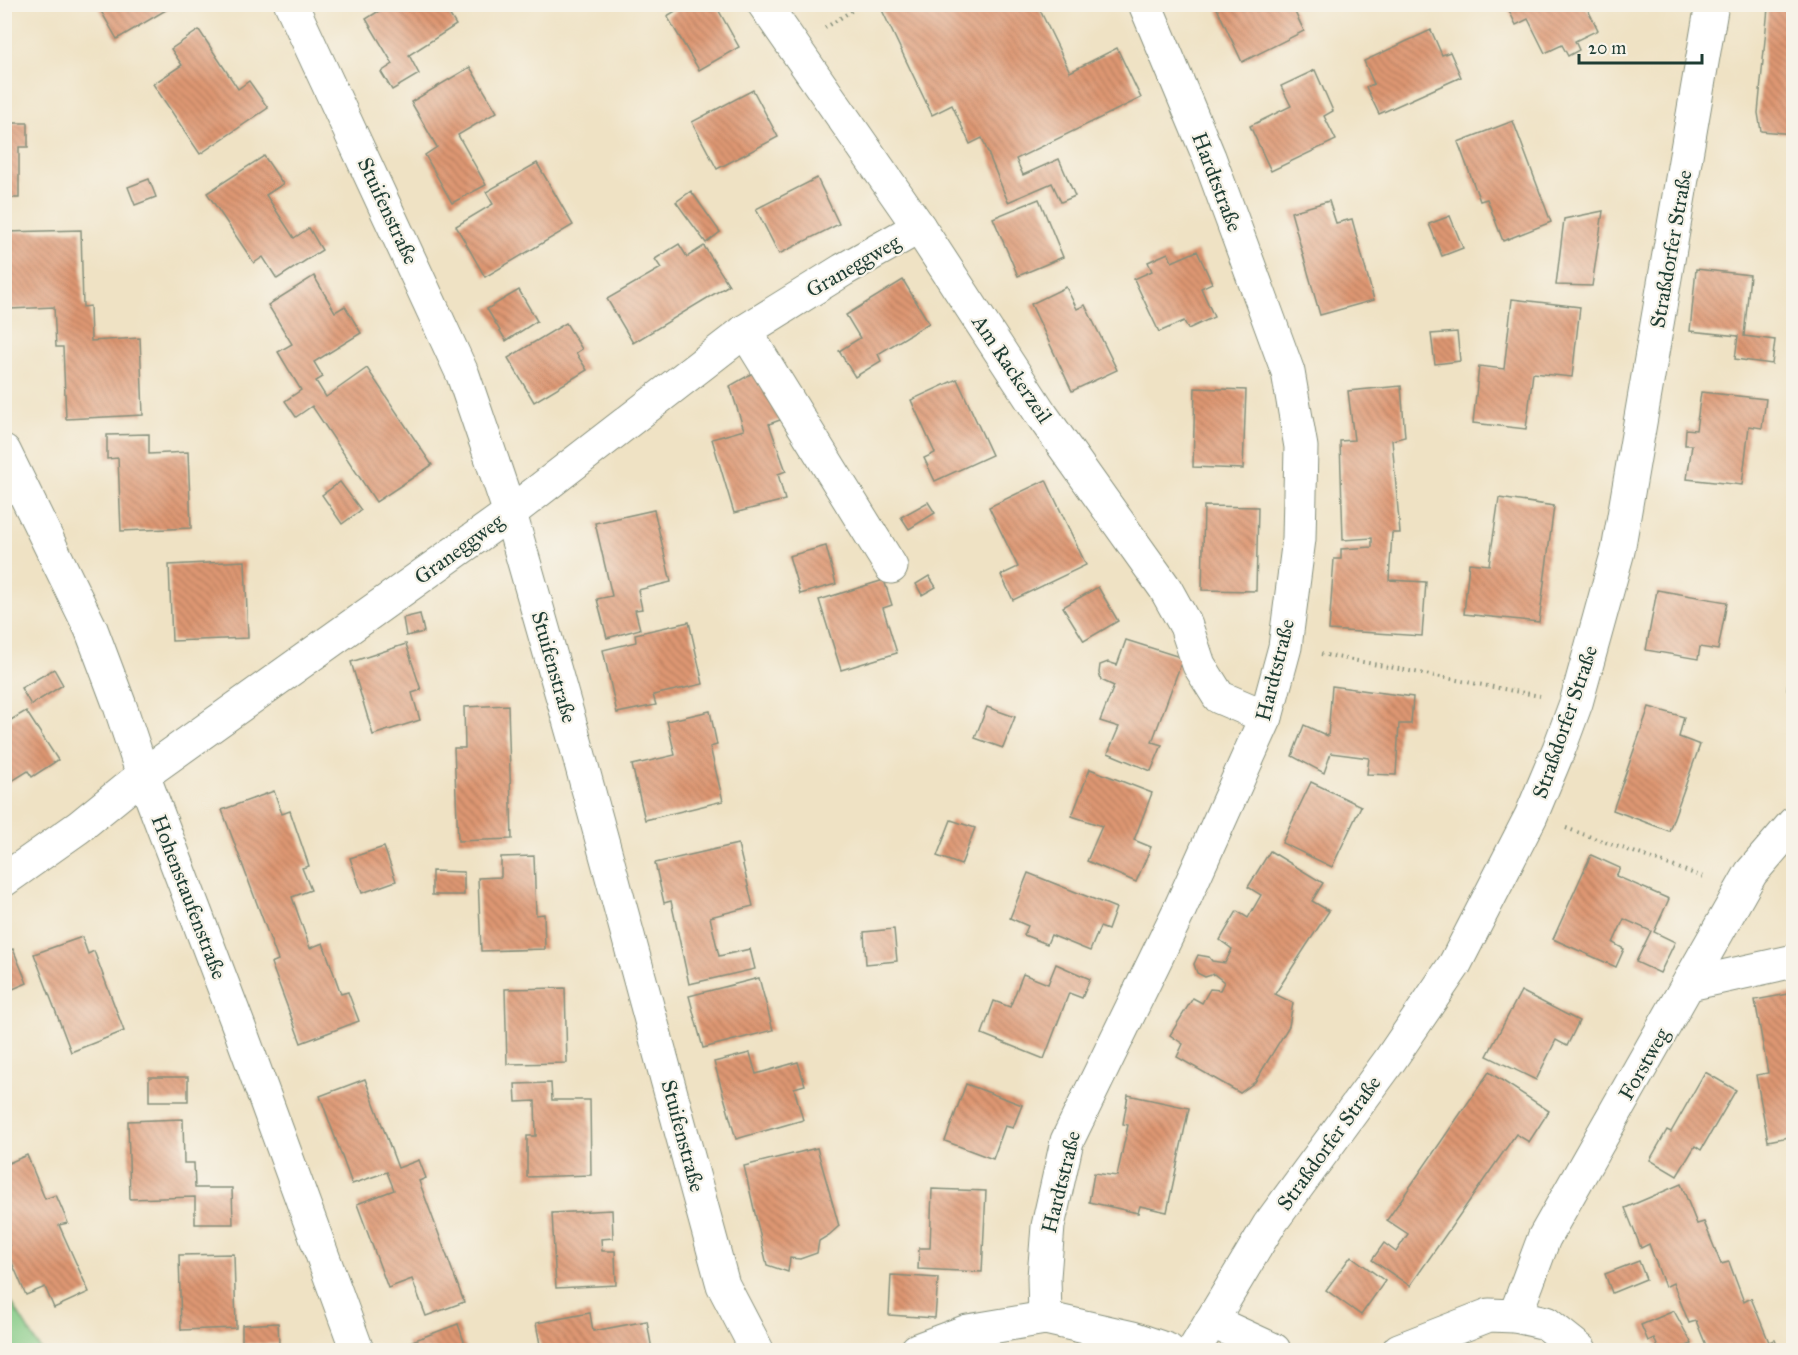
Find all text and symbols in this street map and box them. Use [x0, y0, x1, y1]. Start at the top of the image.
scale bar [1579, 27, 1702, 65]
text: 20 m [1588, 37, 1626, 59]
street label: Hardtstraße [1186, 129, 1248, 236]
street label: Stuifenstraße [352, 153, 424, 269]
street label: Straßdorfer Straße [1644, 168, 1698, 330]
street label: Graneggweg [801, 229, 905, 303]
street label: Am Rackerzeil [966, 309, 1058, 428]
street label: Graneggweg [409, 508, 509, 590]
street label: Stuifenstraße [526, 608, 582, 726]
street label: Hardtstraße [1250, 616, 1300, 724]
street label: Straßdorfer Straße [1527, 642, 1603, 802]
street label: Hohenstaufenstraße [146, 811, 232, 983]
street label: Forstweg [1613, 1023, 1675, 1105]
street label: Straßdorfer Straße [1271, 1070, 1387, 1215]
street label: Stuifenstraße [656, 1077, 710, 1195]
street label: Hardtstraße [1036, 1128, 1086, 1236]

